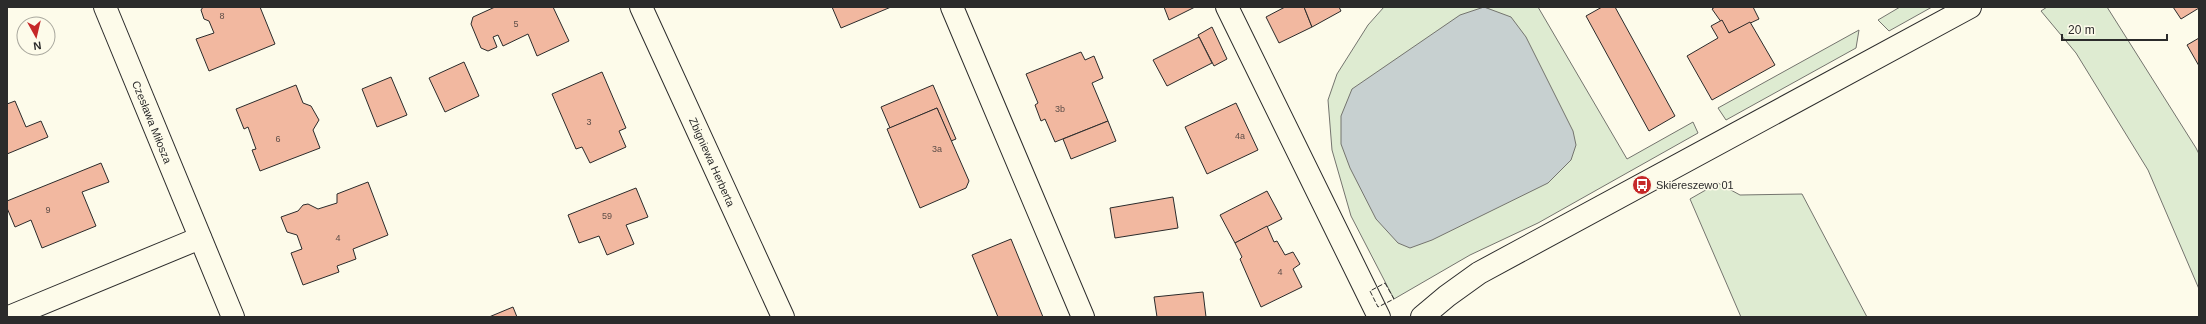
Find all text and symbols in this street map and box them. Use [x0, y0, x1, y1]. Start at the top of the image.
house number: 8 [219, 11, 225, 21]
north arrow [16, 16, 56, 56]
scale bar [2062, 16, 2167, 42]
house number: 5 [513, 19, 519, 29]
text: 20 m [2068, 23, 2095, 37]
text: N [33, 39, 42, 52]
street label: Czesława Miłosza [130, 79, 174, 166]
house number: 3b [1055, 104, 1065, 114]
street label: Zbigniewa Herberta [687, 116, 737, 209]
house number: 3 [586, 117, 592, 127]
house number: 4a [1235, 131, 1245, 141]
house number: 6 [275, 134, 281, 144]
house number: 3a [932, 144, 942, 154]
bus stop icon: Skiereszewo 01 [1631, 174, 1653, 196]
place label: Skiereszewo 01 [1656, 179, 1734, 191]
house number: 9 [45, 205, 51, 215]
house number: 59 [602, 211, 612, 221]
house number: 4 [335, 233, 341, 243]
house number: 4 [1277, 267, 1283, 277]

